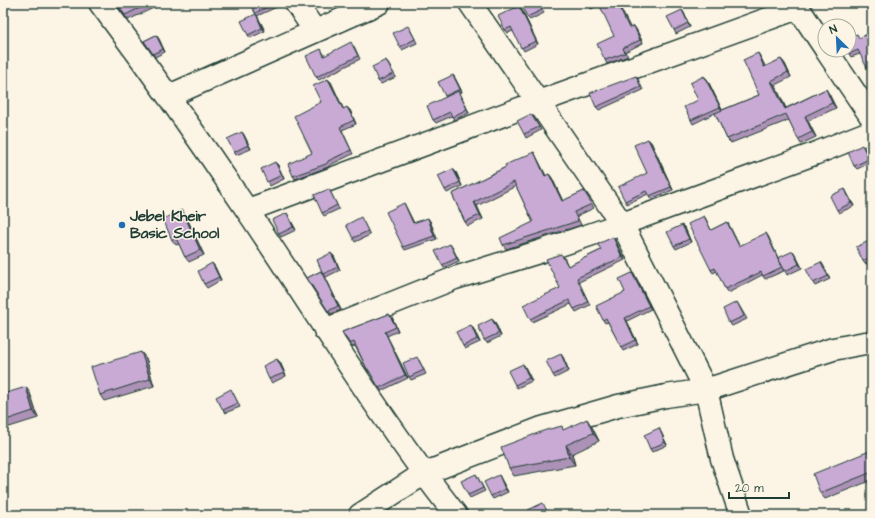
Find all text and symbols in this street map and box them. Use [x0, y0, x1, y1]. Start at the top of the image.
north arrow [817, 18, 857, 58]
text: N [827, 21, 839, 38]
place label: Jebel Kheir Basic School [129, 206, 220, 244]
marker: Jebel Kheir Basic School [117, 220, 127, 230]
scale bar [729, 474, 789, 500]
text: 20 m [735, 480, 764, 497]

